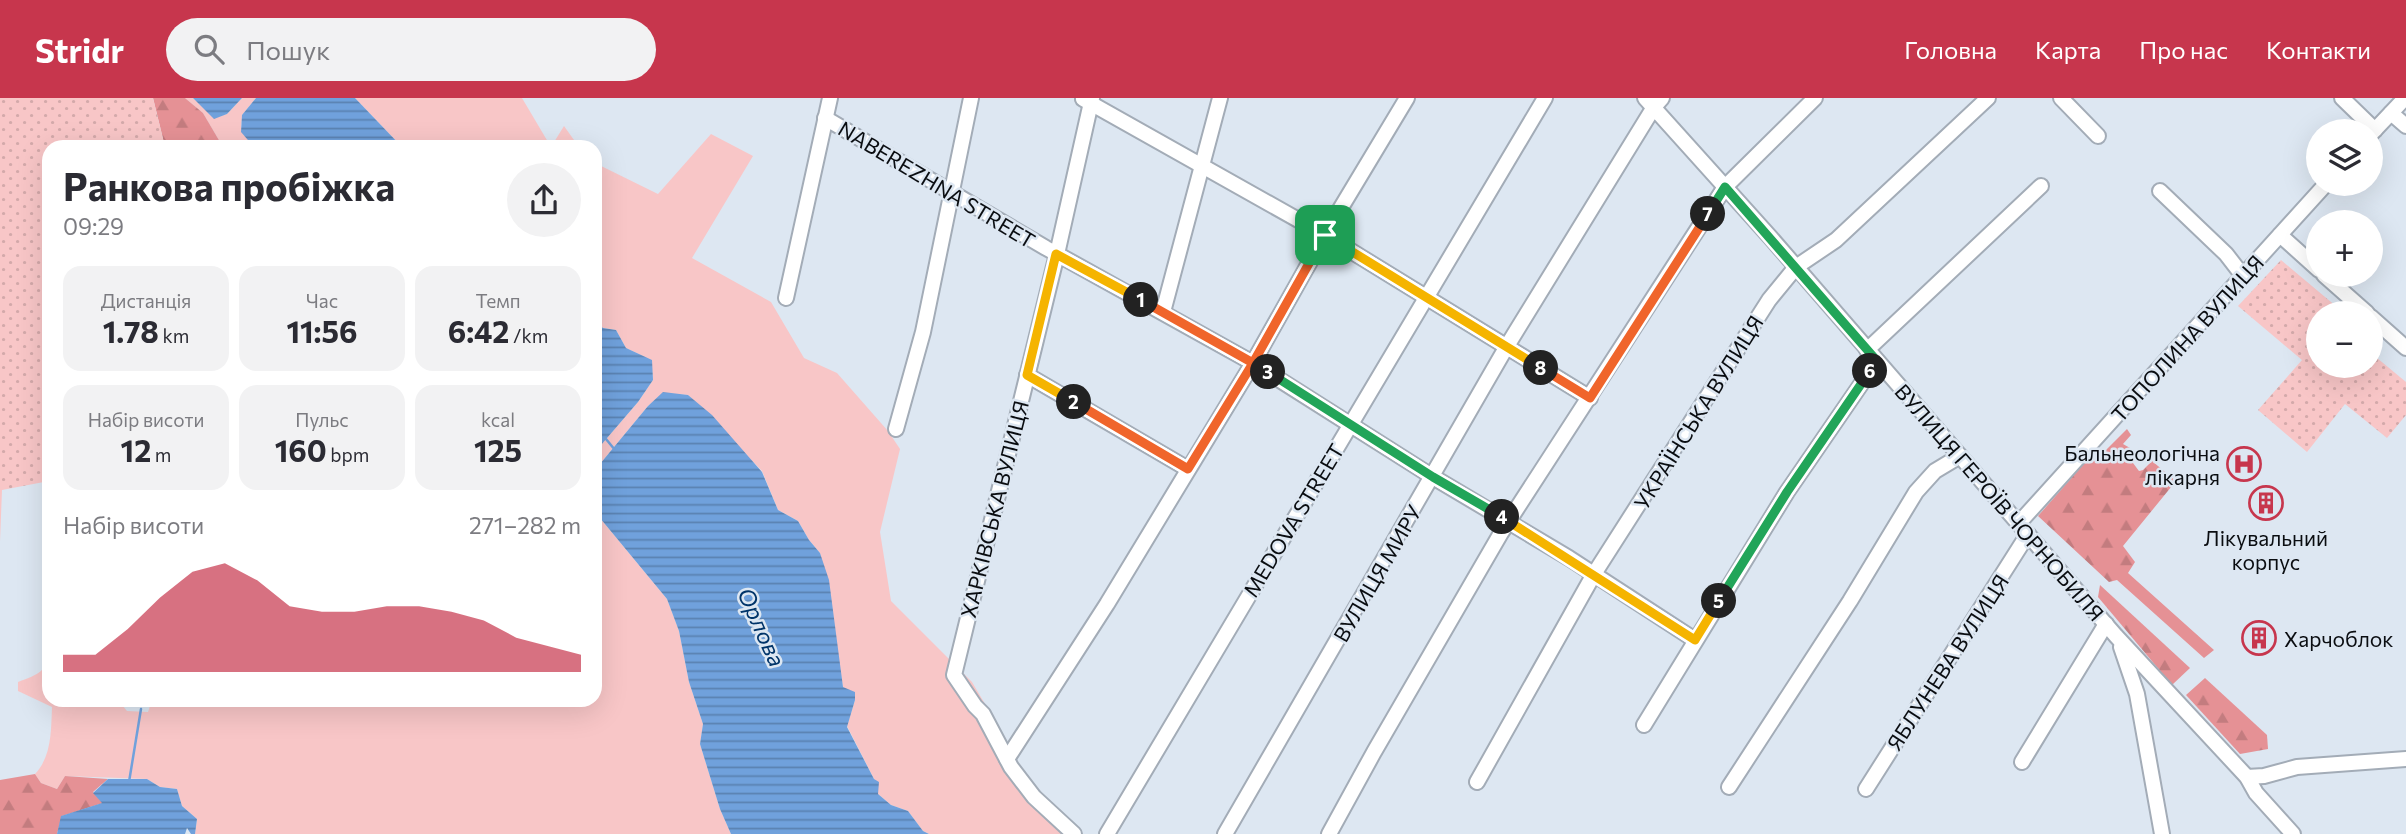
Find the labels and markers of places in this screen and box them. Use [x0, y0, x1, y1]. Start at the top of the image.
pin: 7 [1690, 197, 1726, 232]
pin [1295, 205, 1355, 265]
pin: 1 [1124, 282, 1158, 318]
pin: 8 [1524, 350, 1558, 386]
pin: 3 [1250, 354, 1286, 390]
pin: 6 [1853, 354, 1888, 388]
pin: 2 [1056, 384, 1092, 420]
place label: Бальнеологічна лікарня [2064, 440, 2220, 489]
hospital icon: Бальнеологічна лікарня [2225, 445, 2263, 483]
building icon: Лікувальний корпус [2247, 484, 2285, 522]
pin: 4 [1484, 500, 1520, 534]
place label: Лікувальний корпус [2204, 525, 2328, 574]
pin: 5 [1702, 584, 1736, 618]
building icon: Харчоблок [2240, 619, 2278, 657]
place label: Харчоблок [2284, 626, 2394, 651]

